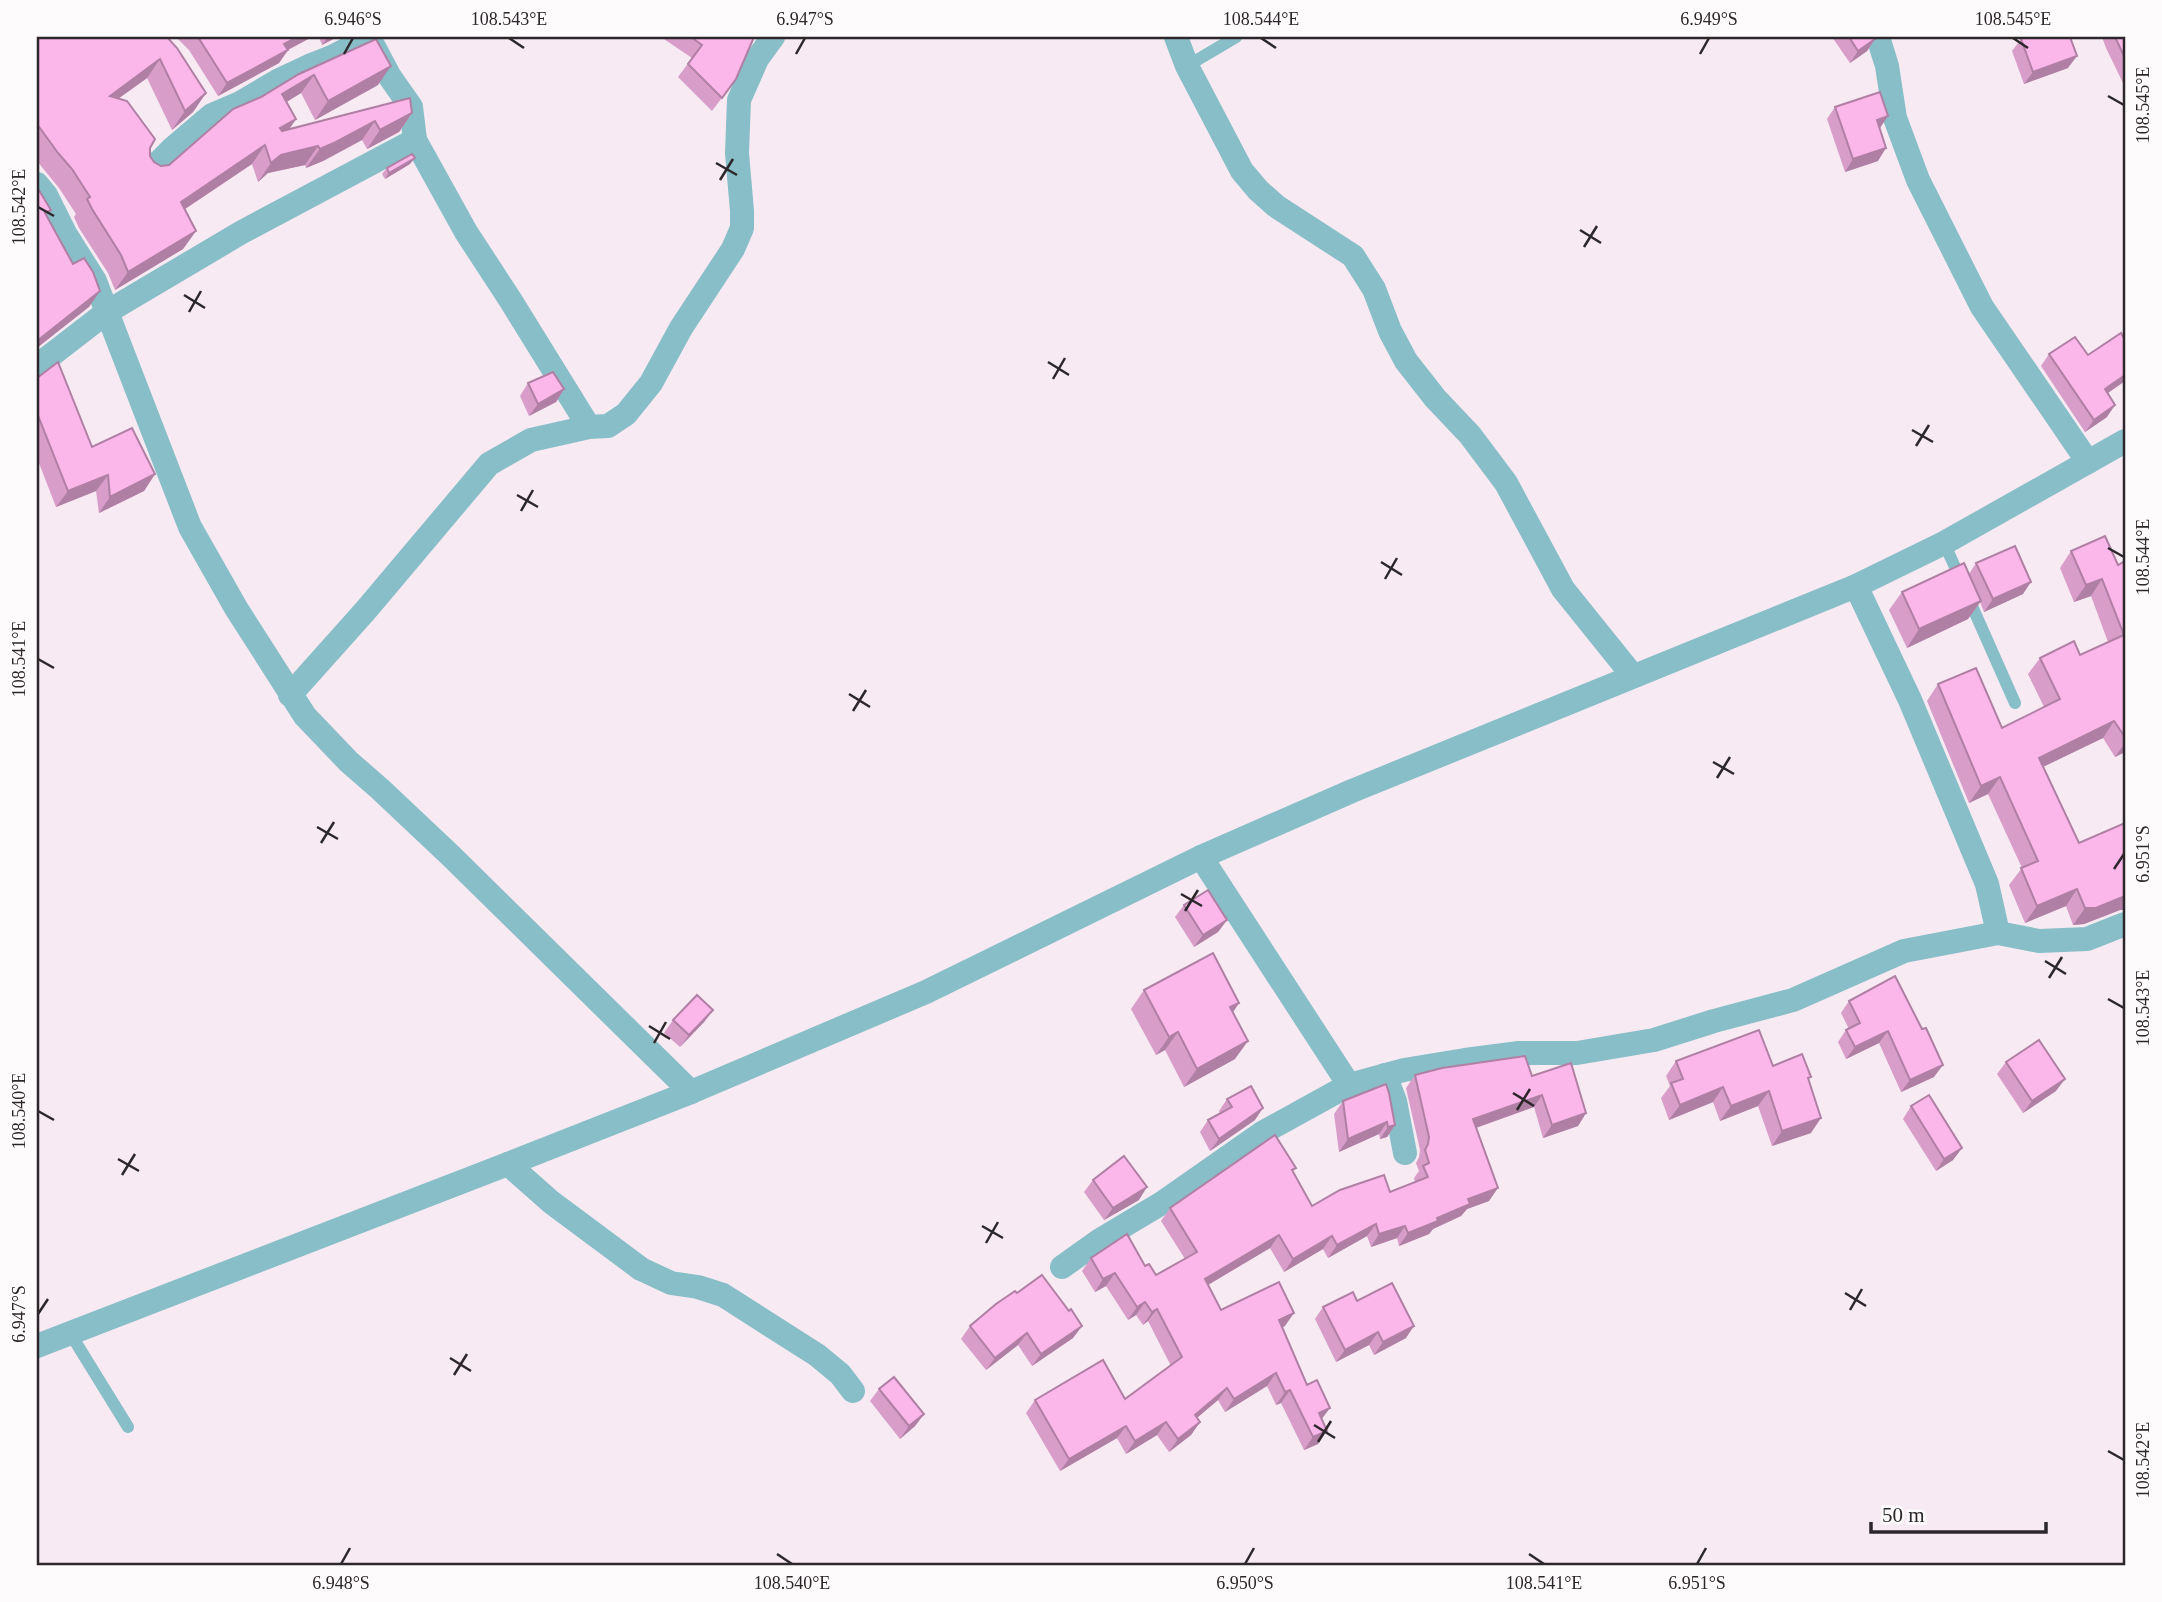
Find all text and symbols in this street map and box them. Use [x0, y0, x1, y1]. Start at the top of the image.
text: 6.946°S [324, 9, 382, 29]
text: 108.543°E [471, 9, 547, 29]
text: 6.947°S [776, 9, 834, 29]
text: 108.544°E [1223, 9, 1299, 29]
text: 6.949°S [1680, 9, 1738, 29]
text: 108.545°E [1975, 9, 2051, 29]
text: 108.545°E [2133, 67, 2153, 143]
text: 108.542°E [9, 169, 29, 245]
text: 108.544°E [2133, 519, 2153, 595]
text: 108.541°E [9, 621, 29, 697]
text: 6.951°S [2133, 825, 2153, 883]
text: 108.543°E [2133, 970, 2153, 1046]
text: 108.540°E [9, 1073, 29, 1149]
text: 6.947°S [9, 1285, 29, 1343]
text: 108.542°E [2133, 1422, 2153, 1498]
scale bar [1871, 1490, 2046, 1534]
text: 50 m [1882, 1503, 1925, 1527]
text: 6.948°S [312, 1573, 370, 1593]
text: 108.540°E [754, 1573, 830, 1593]
text: 6.950°S [1216, 1573, 1274, 1593]
text: 108.541°E [1506, 1573, 1582, 1593]
text: 6.951°S [1668, 1573, 1726, 1593]

